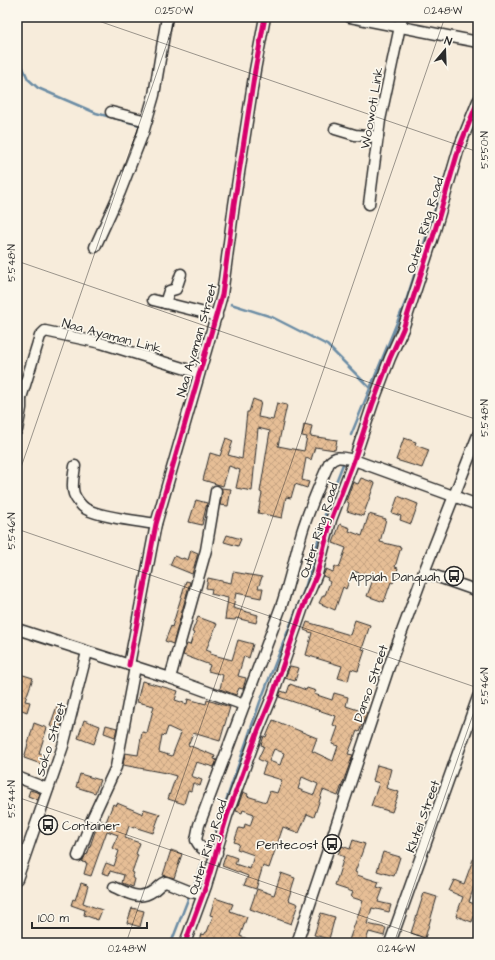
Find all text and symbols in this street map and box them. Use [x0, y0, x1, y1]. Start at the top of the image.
text: 0.250°W [155, 4, 194, 18]
text: 0.248°W [424, 4, 463, 18]
north arrow [425, 30, 465, 70]
text: N [442, 33, 454, 49]
street label: Woowoti Link [356, 66, 388, 150]
text: 5.550°N [478, 131, 492, 169]
street label: Outer Ring Road [402, 175, 449, 276]
text: 5.548°N [5, 244, 19, 282]
street label: Naa Ayaman Street [172, 281, 223, 399]
street label: Naa Ayaman Link [60, 314, 164, 359]
text: 5.548°N [478, 399, 492, 437]
street label: Outer Ring Road [295, 480, 344, 581]
text: 5.546°N [5, 512, 19, 550]
bus stop icon: Appiah Danquah [443, 565, 465, 587]
place label: Appiah Danquah [349, 568, 441, 586]
street label: Danso Street [349, 642, 393, 724]
text: 5.546°N [478, 667, 492, 705]
street label: Soko Street [31, 699, 71, 778]
street label: Klutei Street [401, 777, 445, 855]
text: 5.544°N [5, 780, 19, 818]
street label: Outer Ring Road [184, 797, 233, 898]
bus stop icon: Container [37, 814, 59, 836]
place label: Container [62, 817, 120, 835]
bus stop icon: Pentecost [321, 833, 343, 855]
place label: Pentecost [257, 836, 319, 854]
scale bar [32, 904, 147, 930]
text: 100 m [38, 910, 69, 927]
text: 0.248°W [108, 942, 147, 956]
text: 0.246°W [377, 942, 416, 956]

